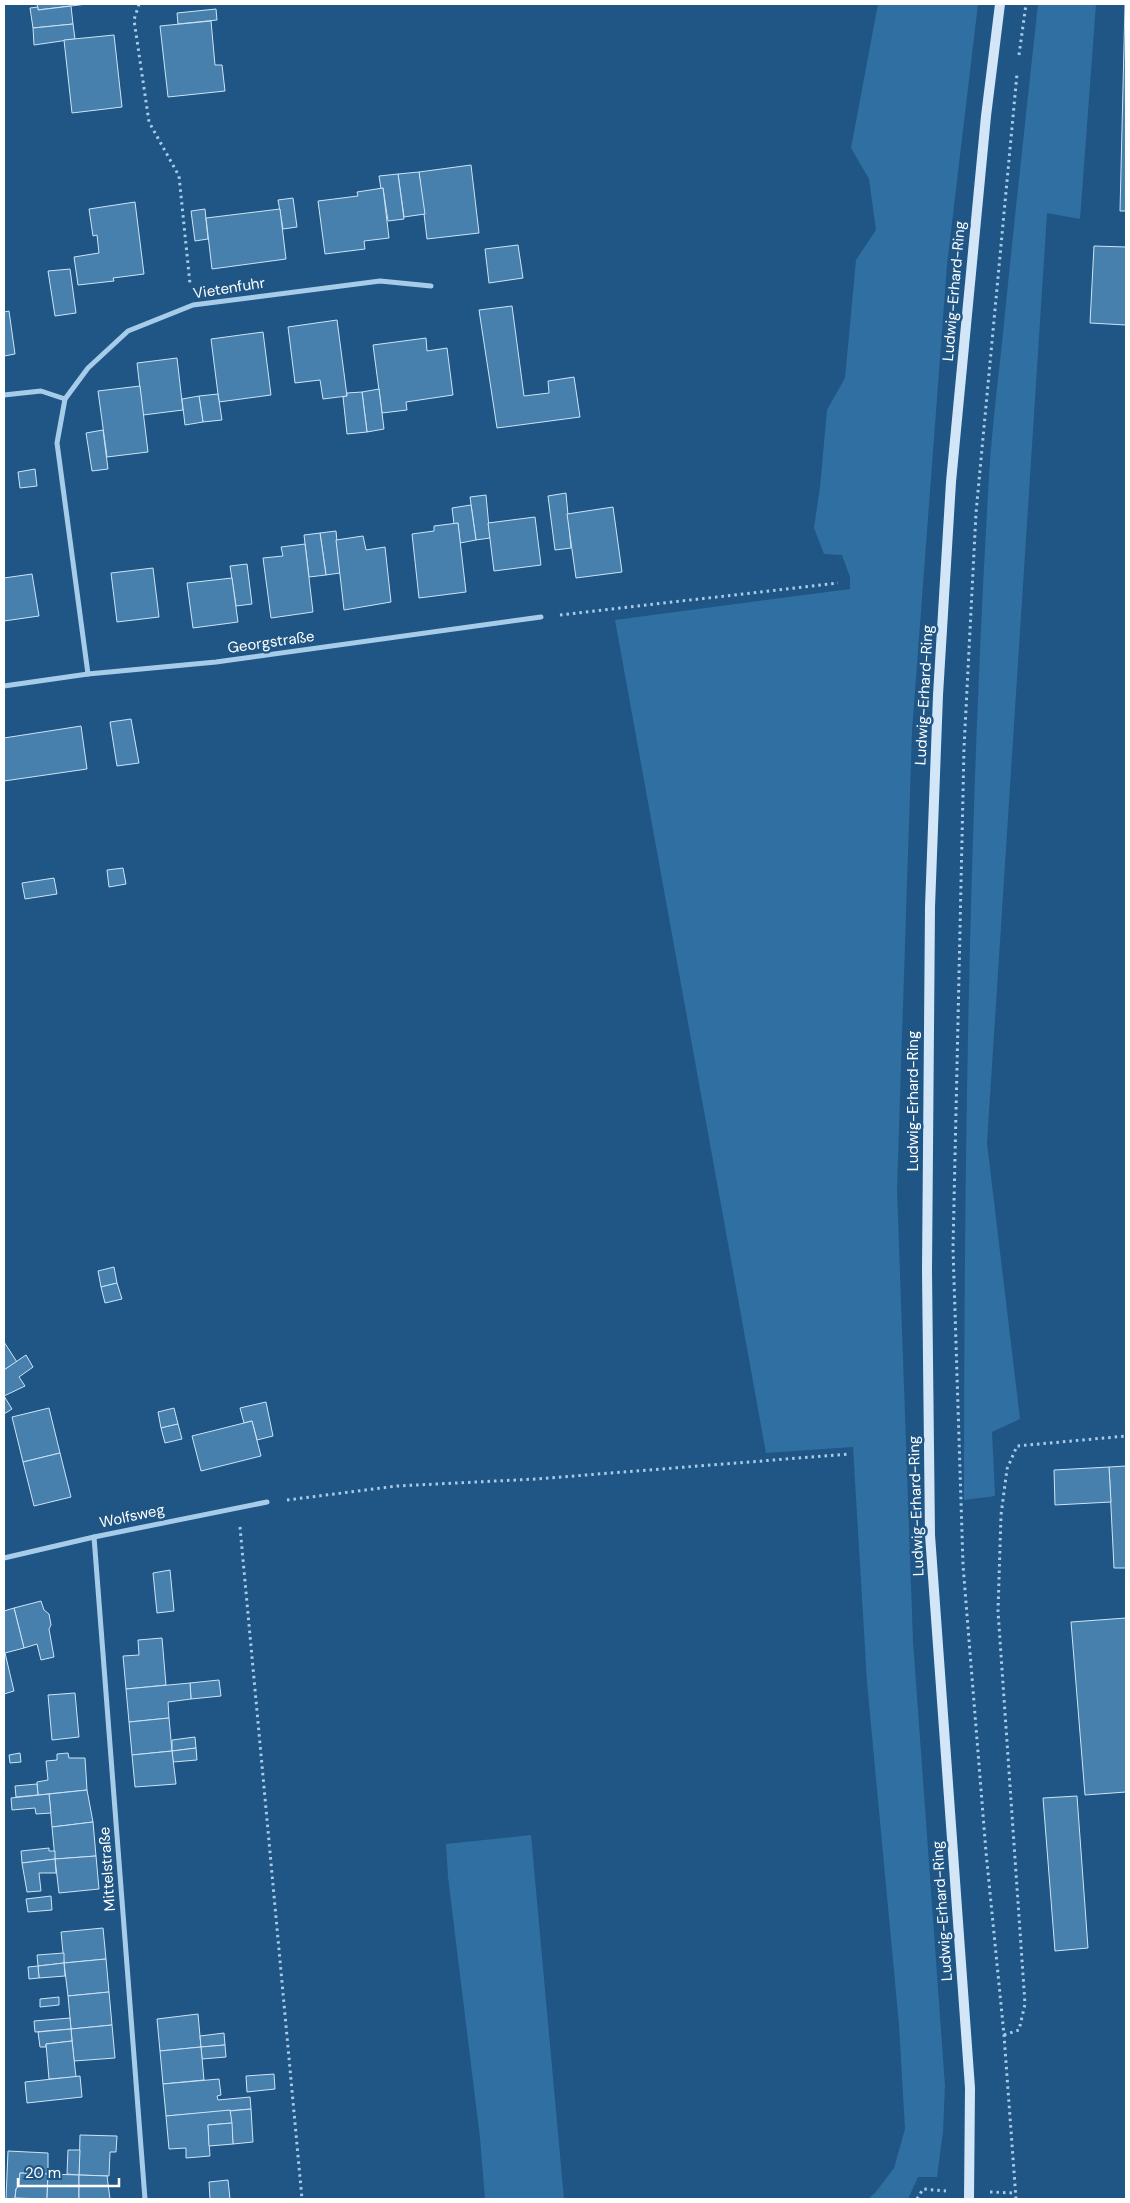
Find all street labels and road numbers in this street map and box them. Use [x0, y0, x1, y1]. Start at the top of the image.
street label: Ludwig-Erhard-Ring [938, 220, 970, 362]
street label: Vietenfuhr [192, 272, 267, 304]
street label: Ludwig-Erhard-Ring [910, 624, 938, 766]
street label: Georgstraße [226, 626, 316, 658]
street label: Ludwig-Erhard-Ring [903, 1031, 923, 1171]
street label: Ludwig-Erhard-Ring [904, 1435, 928, 1577]
street label: Wolfsweg [98, 1499, 166, 1533]
street label: Mittelstraße [94, 1826, 120, 1912]
street label: Ludwig-Erhard-Ring [927, 1840, 957, 1982]

